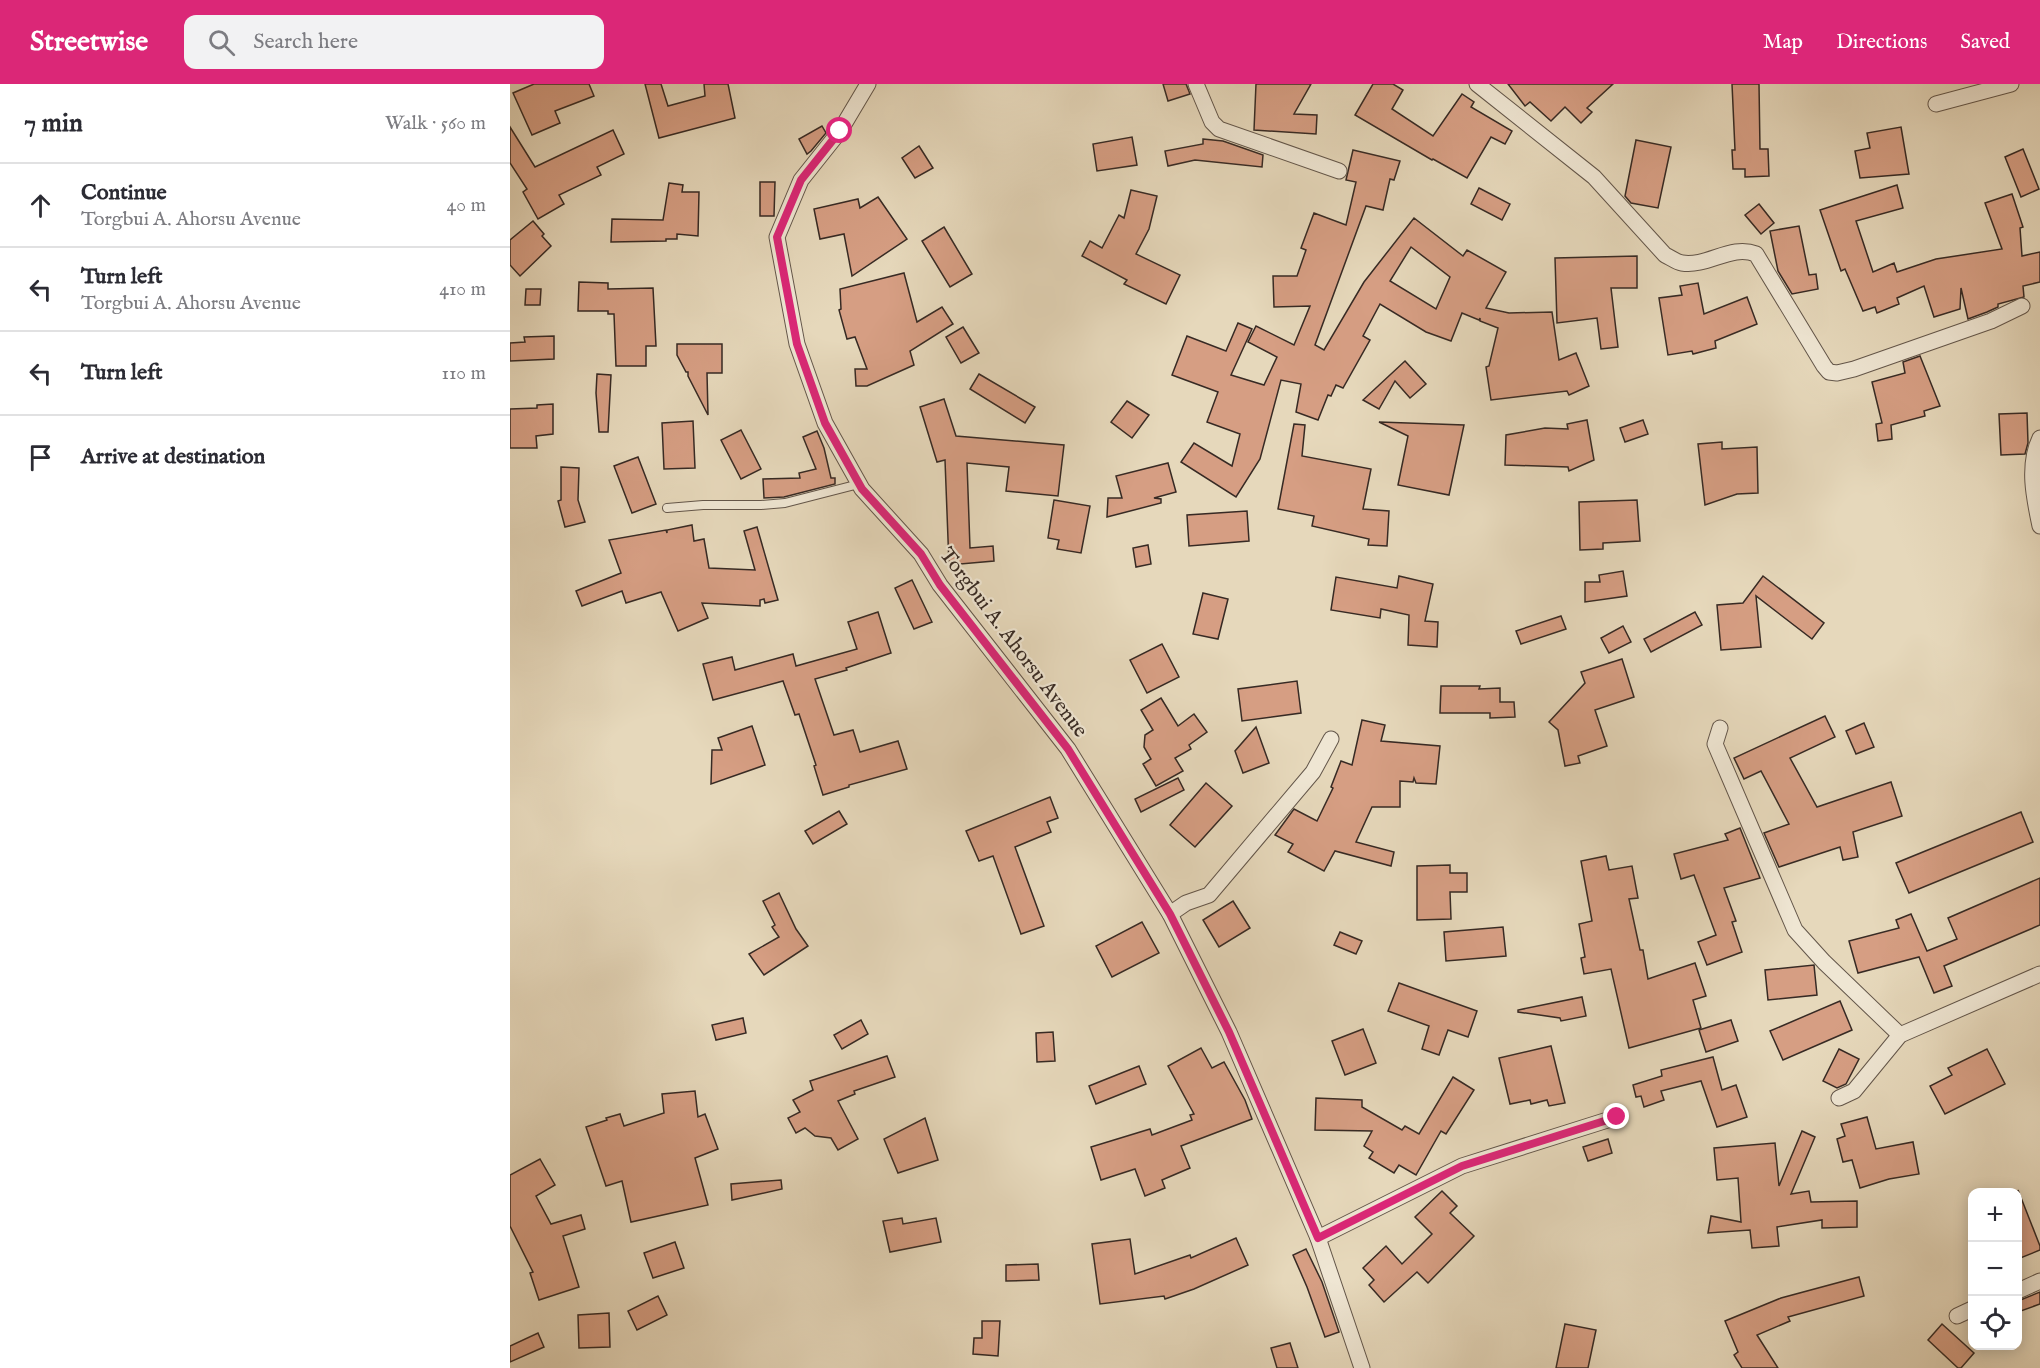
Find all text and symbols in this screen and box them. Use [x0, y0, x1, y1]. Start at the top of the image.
search box [184, 15, 604, 69]
text: Streetwise [30, 25, 148, 60]
icon: search [205, 26, 238, 59]
text: Search here [253, 28, 358, 56]
text: Map [1763, 29, 1803, 56]
text: Directions [1836, 29, 1927, 56]
text: Saved [1960, 29, 2010, 56]
text: 7 min [24, 107, 83, 140]
text: Walk · 560 m [385, 111, 486, 136]
route start [826, 117, 852, 143]
text: Continue [81, 179, 167, 207]
icon: ahead [24, 189, 57, 222]
text: 40 m [447, 193, 486, 218]
text: Torgbui A. Ahorsu Avenue [81, 207, 301, 232]
text: Turn left [81, 263, 163, 291]
icon: left [24, 273, 57, 306]
text: 410 m [439, 277, 486, 302]
text: Torgbui A. Ahorsu Avenue [81, 291, 301, 316]
icon: left [24, 357, 57, 390]
text: Turn left [81, 359, 163, 387]
text: 110 m [442, 361, 486, 386]
icon: arrive [24, 441, 57, 474]
text: Arrive at destination [81, 443, 265, 471]
street label: Torgbui A. Ahorsu Avenue [933, 543, 1094, 744]
route end [1603, 1103, 1629, 1129]
map controls [1968, 1188, 2022, 1350]
button: + [1968, 1188, 2022, 1242]
button: − [1968, 1242, 2022, 1296]
button: locate [1968, 1296, 2022, 1350]

